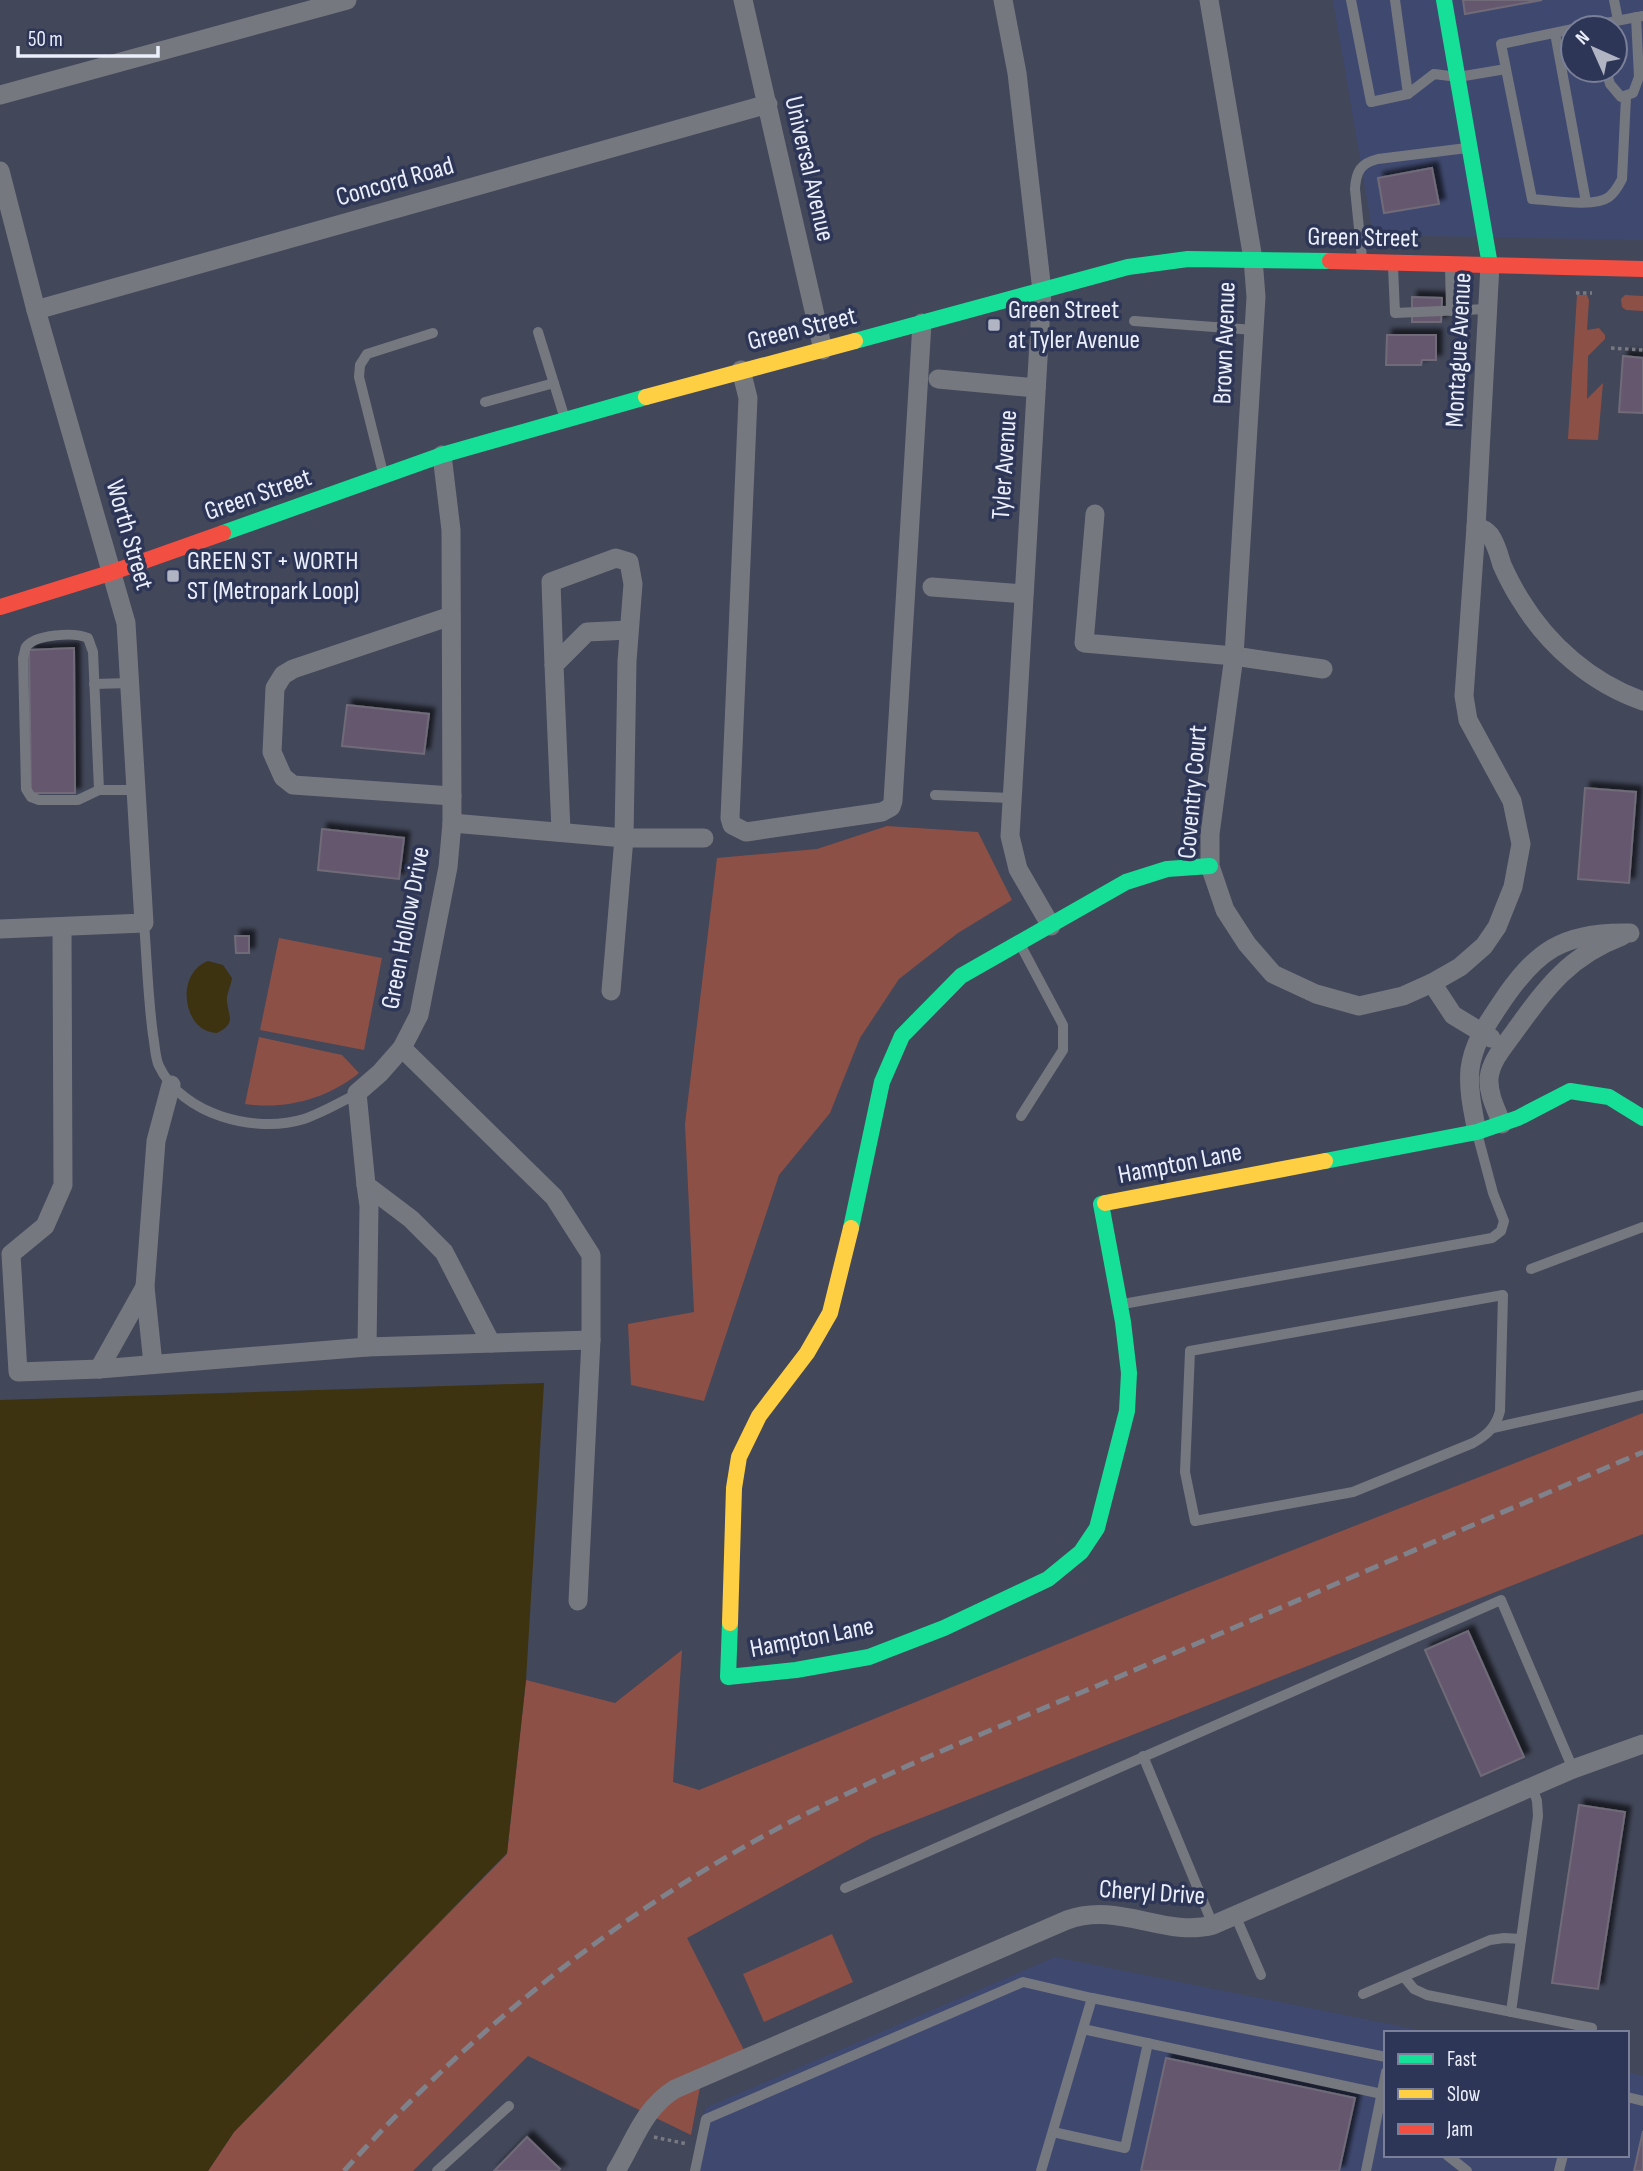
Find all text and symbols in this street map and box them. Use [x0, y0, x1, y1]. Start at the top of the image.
scale bar [18, 14, 158, 58]
north arrow [1559, 14, 1629, 84]
text: N [1571, 26, 1595, 50]
text: 50 m [28, 27, 63, 52]
street label: Universal Avenue [777, 93, 841, 245]
street label: Concord Road [333, 150, 457, 214]
street label: Green Street [1307, 222, 1419, 254]
street label: Montague Avenue [1439, 272, 1479, 428]
street label: Brown Avenue [1207, 281, 1243, 405]
place label: Green Street at Tyler Avenue [1008, 295, 1140, 356]
street label: Green Street [744, 301, 860, 357]
marker: Green Street at Tyler Avenue [986, 317, 1002, 333]
street label: Tyler Avenue [986, 409, 1024, 521]
street label: Green Street [200, 462, 316, 528]
street label: Worth Street [99, 476, 160, 594]
place label: GREEN ST + WORTH ST (Metropark Loop) [187, 546, 359, 607]
marker: GREEN ST + WORTH ST (Metropark Loop) [165, 568, 181, 584]
street label: Coventry Court [1172, 724, 1214, 860]
street label: Green Hollow Drive [375, 844, 437, 1012]
street label: Hampton Lane [1115, 1137, 1245, 1191]
street label: Hampton Lane [747, 1611, 877, 1665]
street label: Cheryl Drive [1098, 1874, 1206, 1912]
legend [1384, 2031, 1629, 2157]
text: Fast [1447, 2047, 1477, 2072]
text: Slow [1447, 2082, 1481, 2107]
text: Jam [1446, 2117, 1473, 2142]

